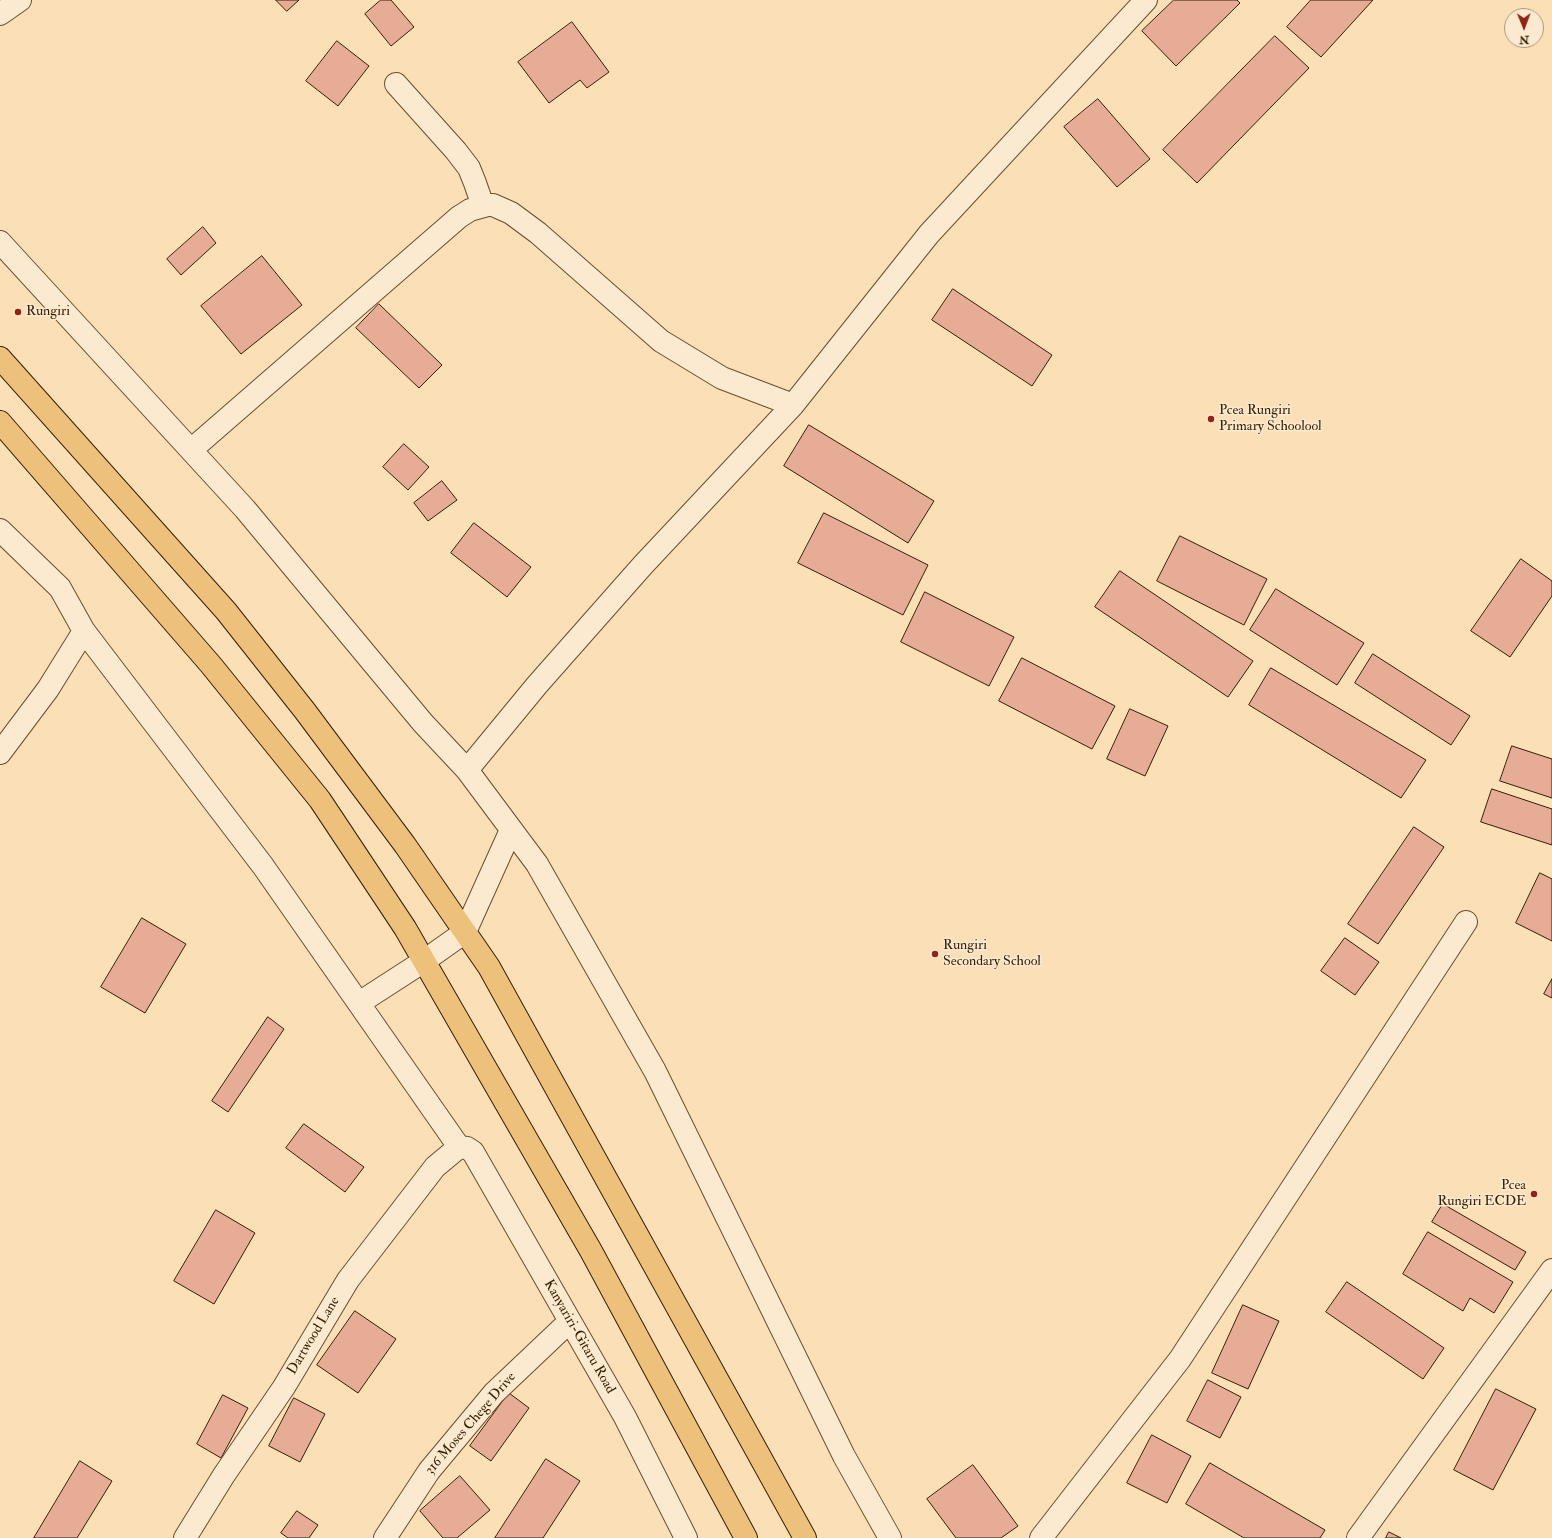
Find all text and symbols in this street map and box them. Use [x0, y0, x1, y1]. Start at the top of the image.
north arrow [1504, 8, 1544, 48]
text: N [1519, 33, 1529, 46]
place label: Rungiri [26, 304, 70, 320]
marker: Rungiri [13, 307, 23, 317]
place label: Pcea Rungiri Primary Schoolool [1219, 403, 1322, 436]
marker: Pcea Rungiri Primary Schoolool [1206, 414, 1216, 424]
place label: Rungiri Secondary School [943, 938, 1041, 970]
marker: Rungiri Secondary School [930, 949, 940, 959]
place label: Pcea Rungiri ECDE [1437, 1178, 1526, 1210]
marker: Pcea Rungiri ECDE [1529, 1189, 1539, 1199]
street label: Kanyariri-Gitaru Road [540, 1277, 618, 1397]
street label: Dartwood Lane [284, 1294, 344, 1378]
street label: 316 Moses Chege Drive [422, 1369, 520, 1479]

